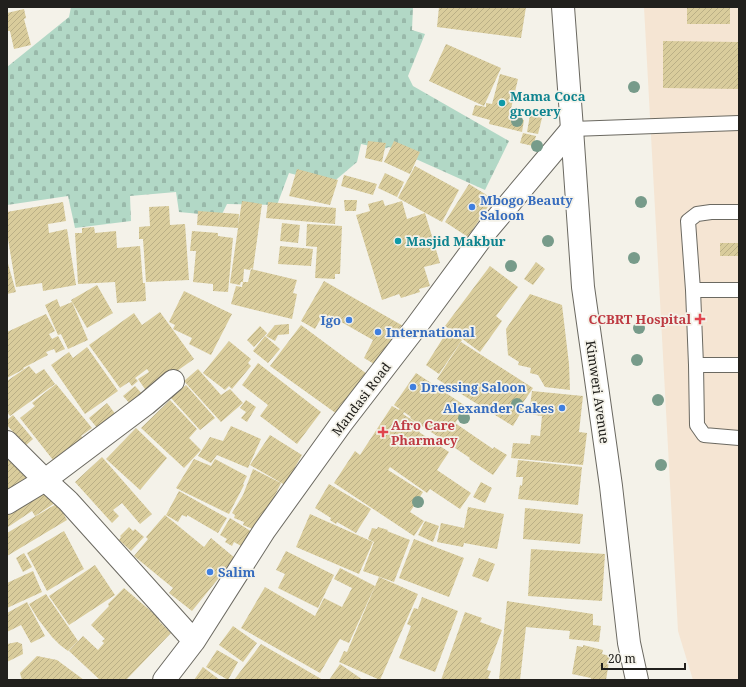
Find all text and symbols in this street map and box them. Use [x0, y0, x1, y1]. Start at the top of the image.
place label: Mama Coca grocery [510, 87, 586, 120]
marker: Mama Coca grocery [497, 98, 507, 108]
place label: Mbogo Beauty Saloon [480, 191, 573, 224]
marker: Mbogo Beauty Saloon [467, 202, 477, 212]
place label: Masjid Makbur [406, 232, 506, 250]
marker: Masjid Makbur [393, 236, 403, 246]
place label: CCBRT Hospital [589, 310, 691, 328]
place label: Igo [321, 311, 341, 329]
marker: CCBRT Hospital [694, 313, 706, 325]
marker: Igo [344, 315, 354, 325]
place label: International [386, 323, 475, 341]
marker: International [373, 327, 383, 337]
street label: Kimweri Avenue [582, 339, 614, 445]
street label: Mandasi Road [327, 358, 395, 440]
place label: Dressing Saloon [421, 378, 526, 396]
marker: Dressing Saloon [408, 382, 418, 392]
place label: Alexander Cakes [443, 399, 554, 417]
marker: Alexander Cakes [557, 403, 567, 413]
place label: Afro Care Pharmacy [391, 416, 458, 449]
marker: Afro Care Pharmacy [378, 427, 388, 437]
place label: Salim [218, 563, 255, 581]
marker: Salim [205, 567, 215, 577]
scale bar [602, 645, 685, 671]
text: 20 m [608, 650, 636, 667]

